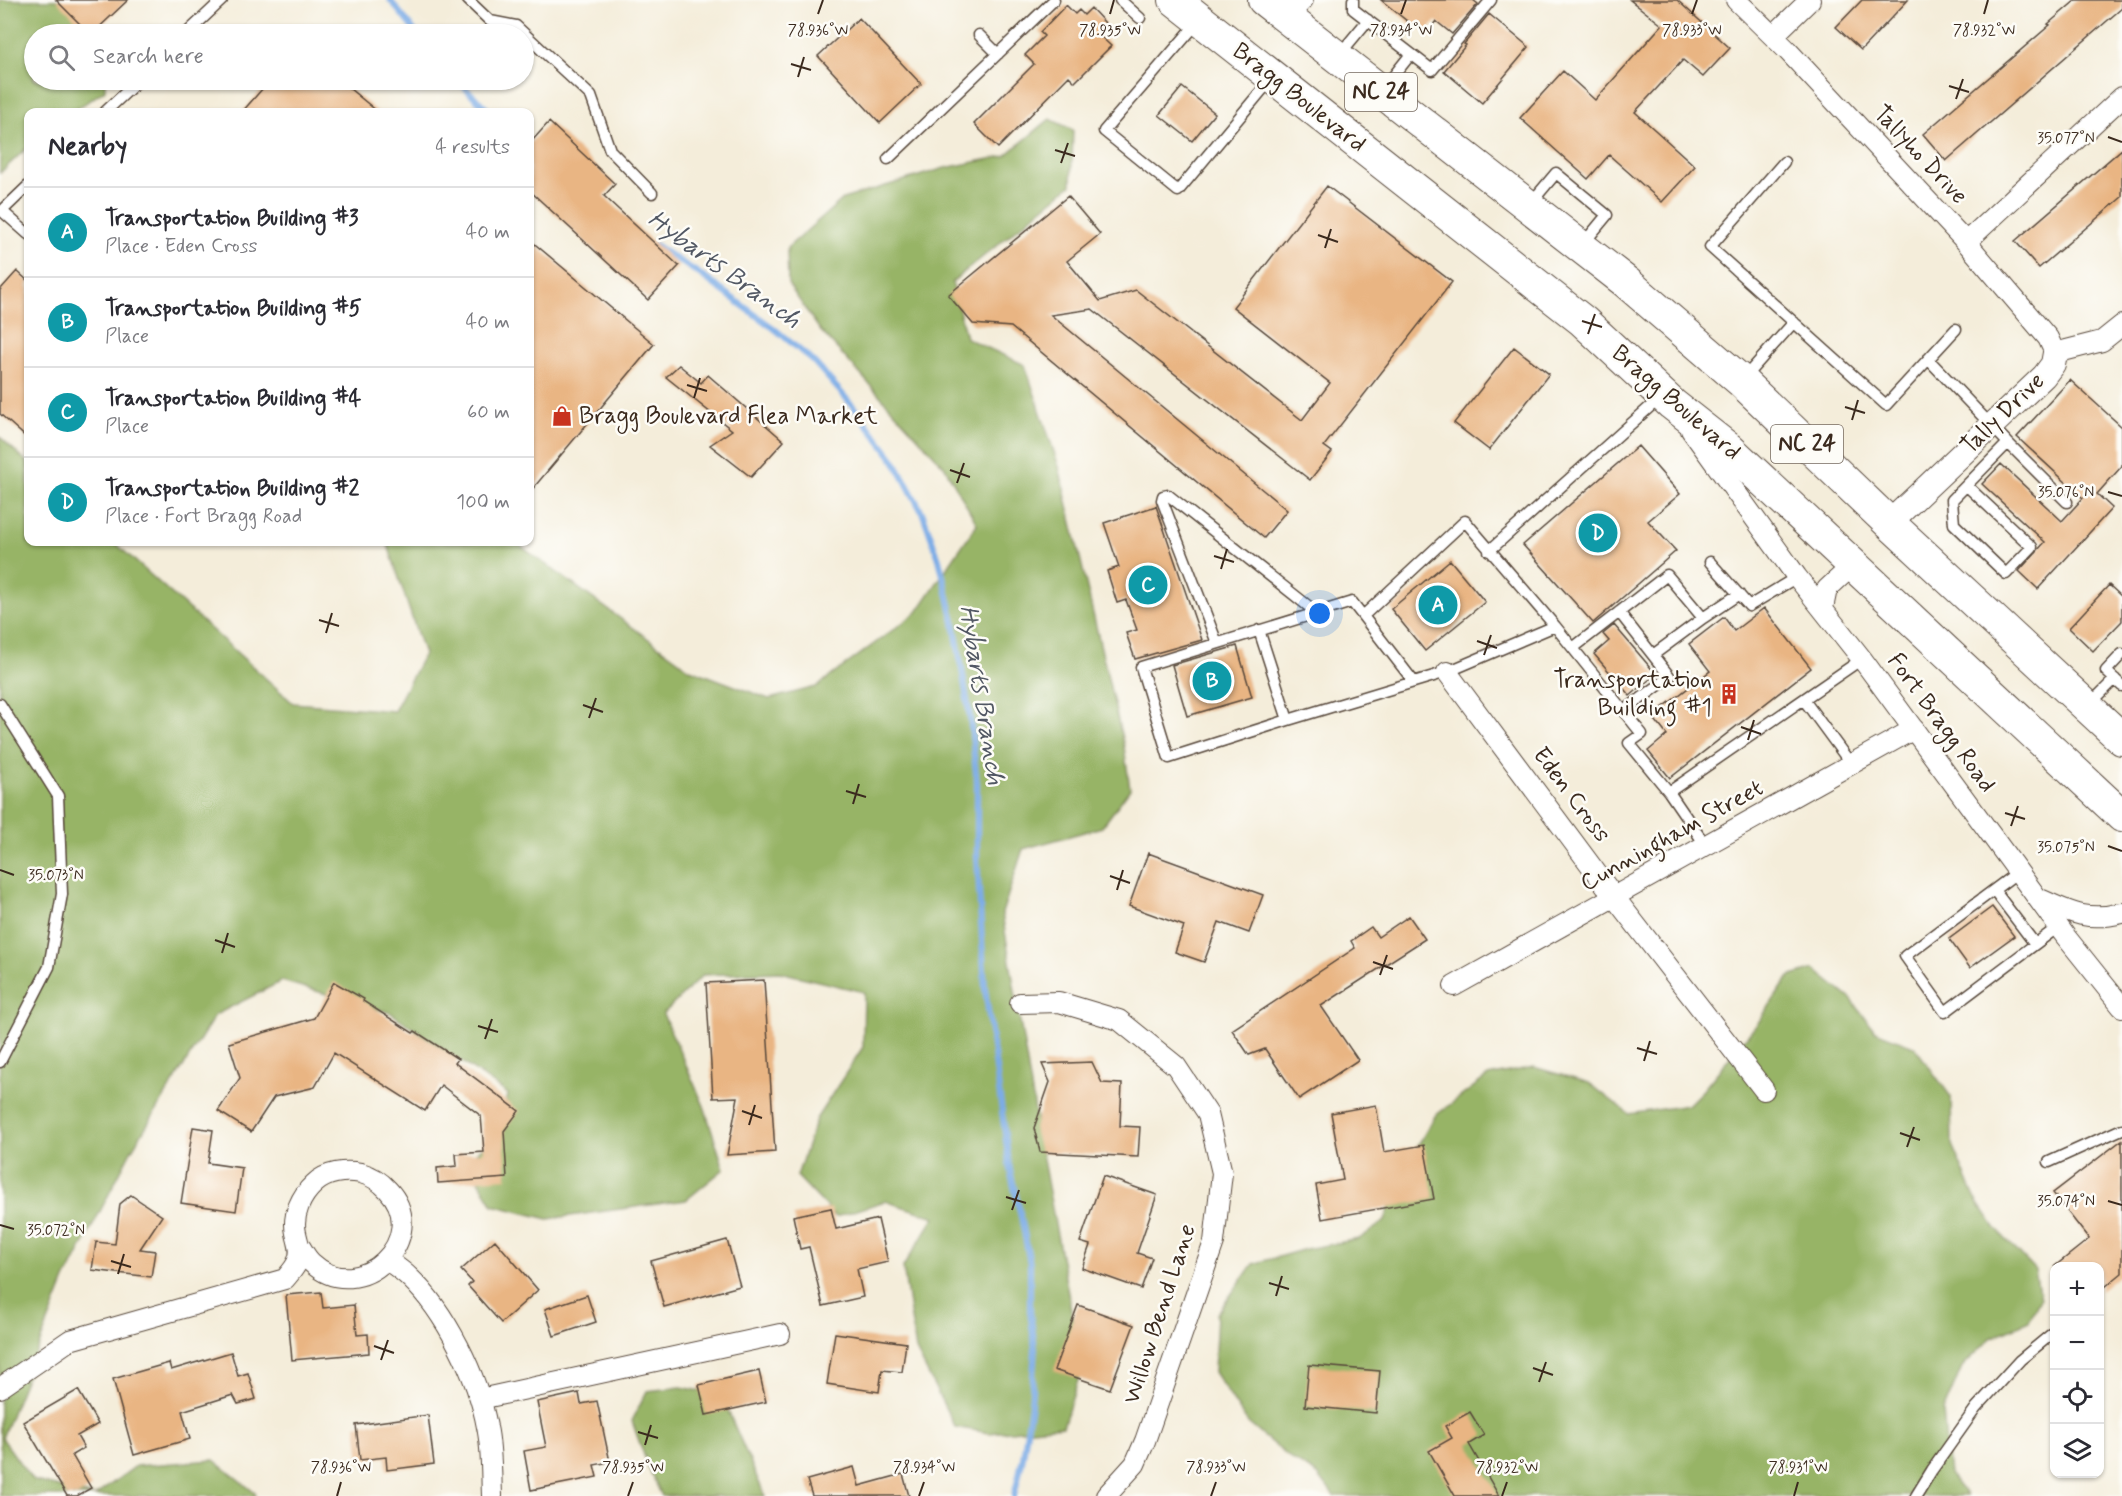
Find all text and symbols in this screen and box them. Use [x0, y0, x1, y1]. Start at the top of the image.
text: 78.936°W [788, 21, 848, 41]
text: 78.935°W [1079, 21, 1141, 41]
text: 78.934°W [1370, 21, 1432, 41]
text: 78.933°W [1662, 21, 1722, 41]
text: 78.932°W [1953, 21, 2015, 41]
search box [24, 24, 534, 90]
street label: Bragg Boulevard [1225, 36, 1372, 162]
icon: search [45, 41, 78, 74]
text: Search here [93, 43, 204, 71]
road number: NC 24 [1345, 73, 1417, 111]
street label: Tallyho Drive [1866, 99, 1974, 211]
text: 35.077°N [2037, 129, 2095, 149]
text: Nearby [48, 130, 127, 164]
text: 4 results [435, 134, 510, 161]
water label: Hybarts Branch [641, 203, 807, 337]
text: Transportation Building #3 [105, 205, 358, 233]
text: A [61, 219, 74, 246]
text: 40 m [466, 219, 510, 246]
text: Place · Eden Cross [105, 233, 257, 260]
text: Transportation Building #5 [105, 295, 362, 323]
text: B [61, 309, 74, 336]
text: 40 m [466, 309, 510, 336]
text: Place [105, 323, 149, 350]
street label: Bragg Boulevard [1604, 338, 1747, 469]
street label: Tally Drive [1954, 366, 2052, 462]
text: Transportation Building #4 [105, 385, 361, 413]
text: C [60, 399, 75, 426]
text: 60 m [467, 399, 510, 426]
place label: Bragg Boulevard Flea Market [579, 401, 878, 434]
shop icon: Bragg Boulevard Flea Market [550, 404, 574, 428]
text: Place [105, 413, 149, 440]
road number: NC 24 [1771, 425, 1843, 463]
text: Transportation Building #2 [105, 475, 359, 503]
text: 35.076°N [2038, 483, 2094, 503]
text: D [61, 489, 74, 516]
text: 100 m [456, 489, 510, 516]
text: Place · Fort Bragg Road [105, 503, 302, 530]
pin: D [1578, 510, 1618, 556]
pin: C [1128, 562, 1168, 608]
pin: A [1418, 582, 1458, 628]
your location [1305, 599, 1334, 628]
water label: Hybarts Branch [950, 603, 1012, 787]
street label: Fort Bragg Road [1878, 647, 2002, 800]
pin: B [1192, 658, 1232, 704]
place label: Transportation Building #1 [1553, 665, 1712, 727]
building icon: Transportation Building #1 [1717, 682, 1741, 706]
street label: Eden Cross [1525, 741, 1617, 849]
street label: Cunningham Street [1575, 773, 1770, 902]
text: 35.075°N [2037, 838, 2095, 858]
text: 35.073°N [28, 866, 84, 886]
text: 35.074°N [2037, 1192, 2095, 1212]
street label: Willow Bend Lane [1116, 1220, 1204, 1408]
text: 35.072°N [27, 1221, 85, 1241]
map controls [2050, 1262, 2104, 1478]
button: + [2050, 1262, 2104, 1316]
button: − [2050, 1316, 2104, 1370]
button: locate [2050, 1370, 2104, 1424]
button: layers [2050, 1424, 2104, 1478]
text: 78.936°W [311, 1458, 371, 1478]
text: 78.935°W [602, 1458, 664, 1478]
text: 78.934°W [893, 1458, 955, 1478]
text: 78.933°W [1186, 1458, 1246, 1478]
text: 78.932°W [1476, 1458, 1538, 1478]
text: 78.931°W [1768, 1458, 1828, 1478]

